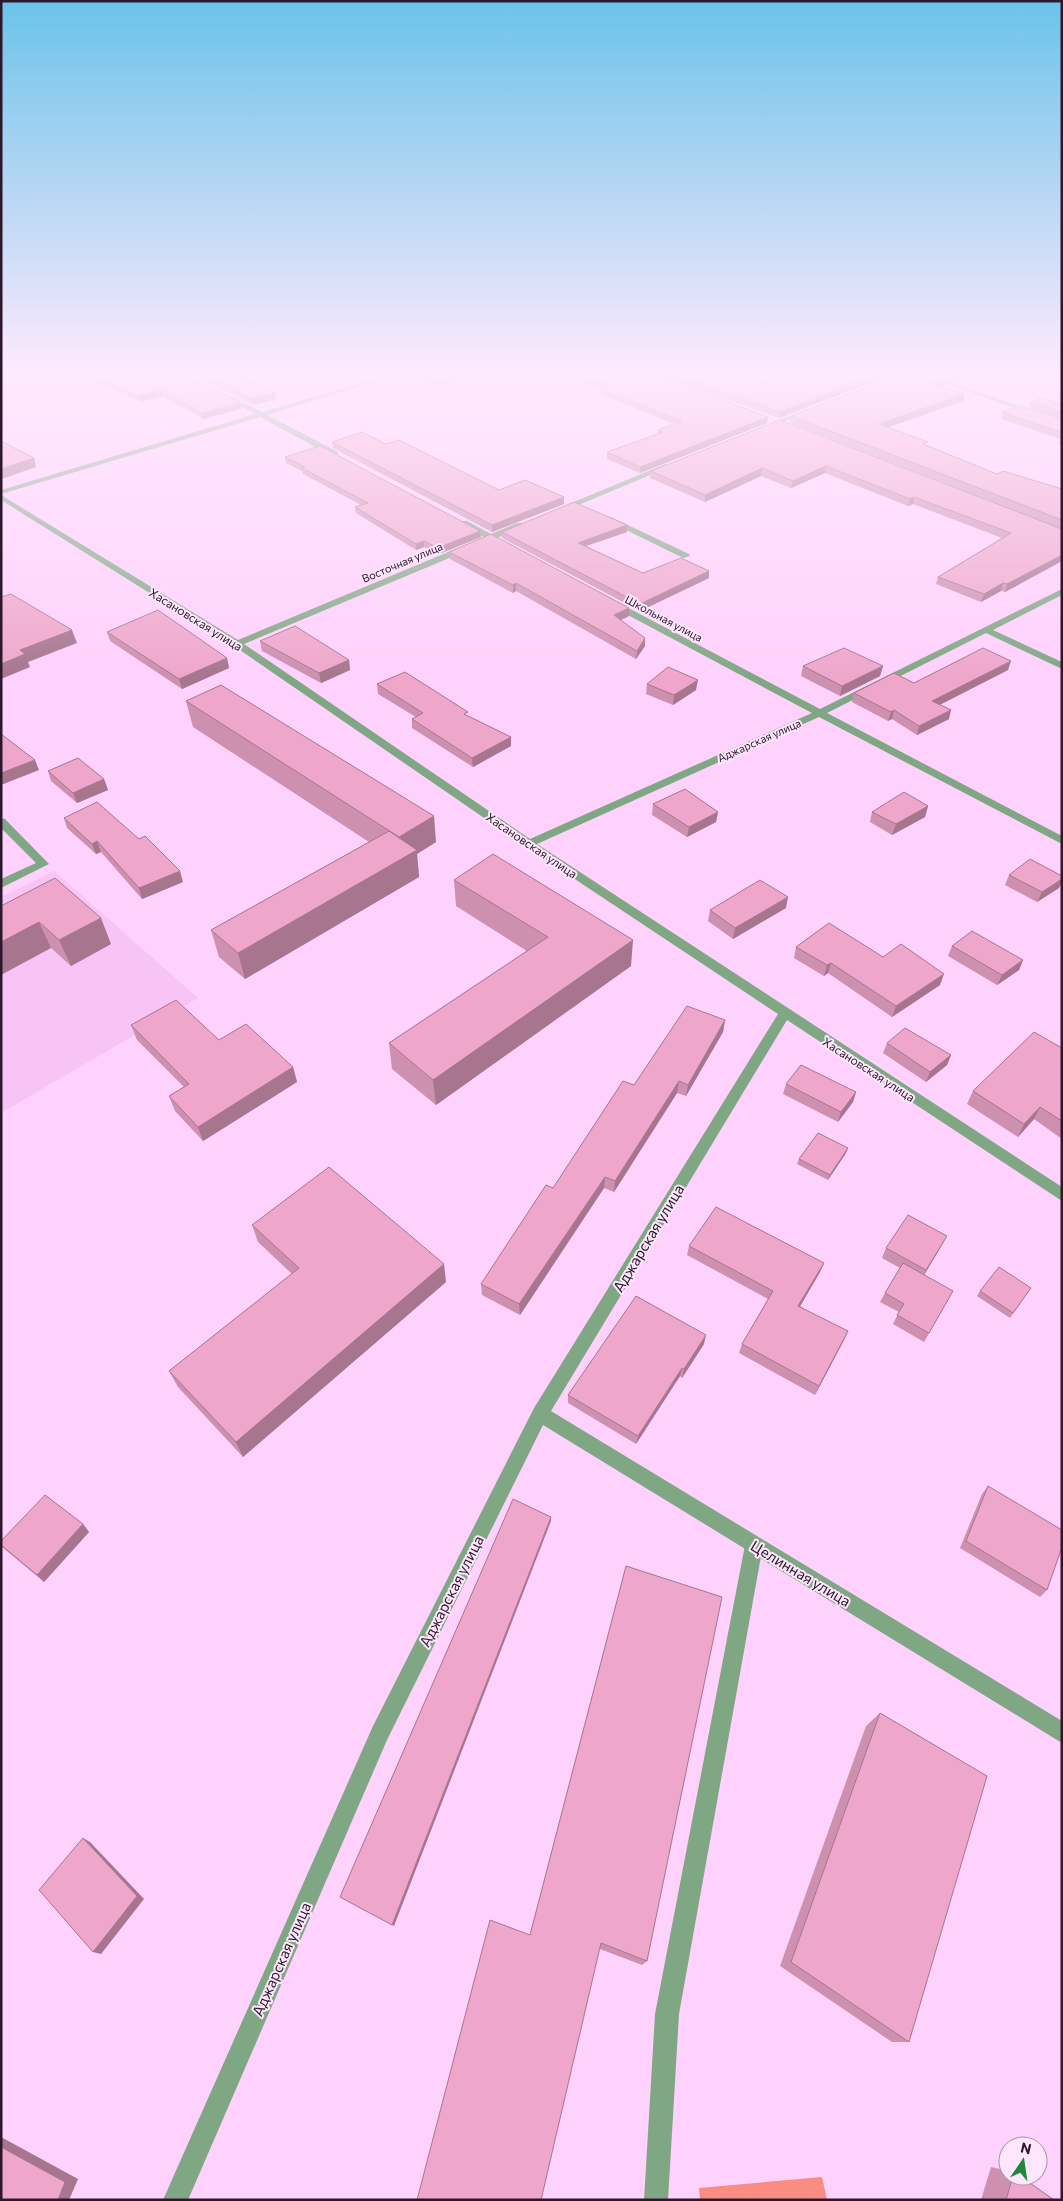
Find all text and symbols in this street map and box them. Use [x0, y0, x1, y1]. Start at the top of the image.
street label: Восточная улица [360, 539, 444, 585]
street label: Хасановская улица [147, 585, 245, 653]
street label: Школьная улица [623, 592, 705, 644]
street label: Аджарская улица [715, 716, 803, 764]
street label: Хасановская улица [484, 809, 580, 881]
street label: Хасановская улица [820, 1034, 918, 1104]
street label: Аджарская улица [609, 1181, 687, 1295]
street label: Аджарская улица [415, 1532, 487, 1650]
street label: Целинная улица [748, 1536, 854, 1610]
street label: Аджарская улица [248, 1899, 314, 2019]
north arrow [998, 2136, 1048, 2186]
text: N [1019, 2138, 1033, 2157]

